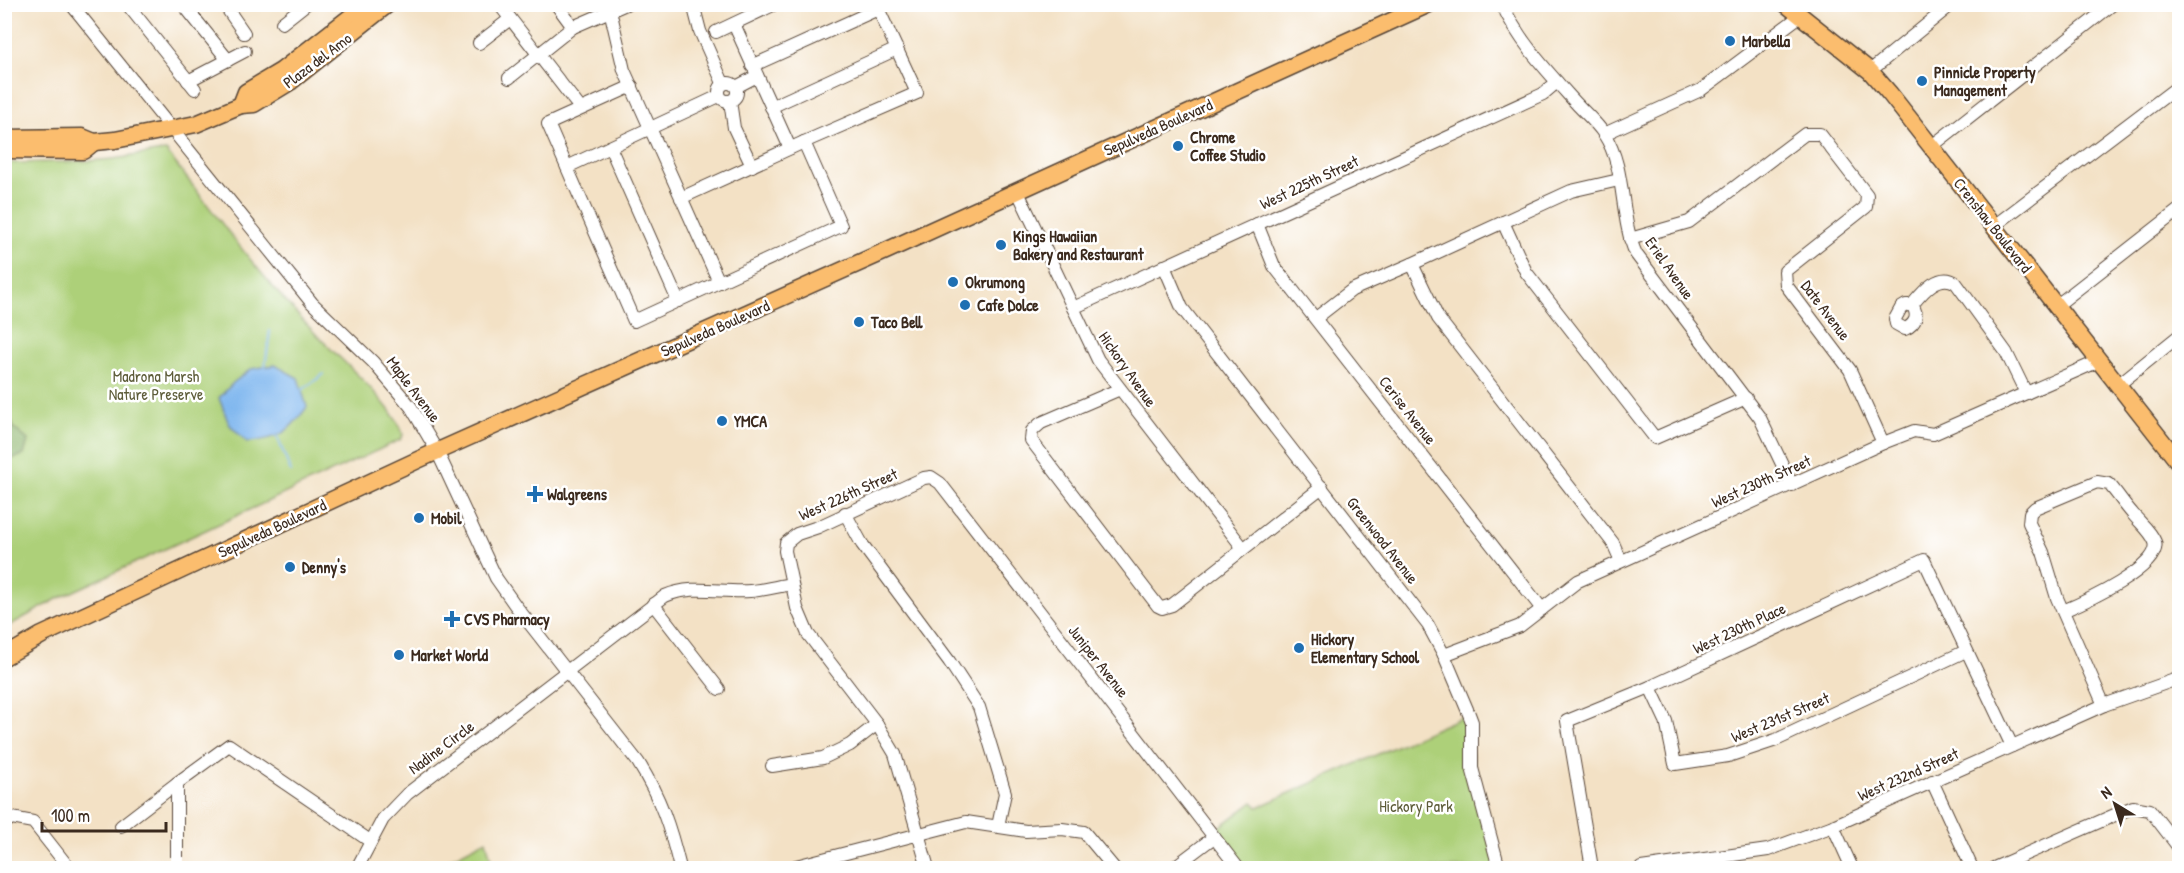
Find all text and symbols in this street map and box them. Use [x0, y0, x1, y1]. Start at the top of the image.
street label: Plaza del Amo [278, 27, 356, 93]
place label: Marbella [1742, 30, 1791, 52]
marker: Marbella [1723, 34, 1737, 48]
place label: Pinnicle Property Management [1934, 61, 2036, 102]
marker: Pinnicle Property Management [1915, 74, 1929, 88]
street label: Sepulveda Boulevard [1100, 93, 1216, 161]
place label: Chrome Coffee Studio [1190, 126, 1266, 166]
marker: Chrome Coffee Studio [1171, 139, 1185, 153]
street label: West 225th Street [1256, 149, 1362, 214]
street label: Crenshaw Boulevard [1949, 173, 2037, 277]
place label: Kings Hawaiian Bakery and Restaurant [1013, 225, 1144, 266]
street label: Eriel Avenue [1640, 232, 1700, 304]
marker: Kings Hawaiian Bakery and Restaurant [994, 238, 1008, 252]
place label: Okrumong [965, 271, 1025, 294]
marker: Okrumong [946, 275, 960, 289]
street label: Date Avenue [1796, 275, 1856, 345]
street label: Sepulveda Boulevard [657, 294, 773, 362]
place label: Cafe Dolce [977, 294, 1039, 316]
marker: Cafe Dolce [958, 298, 972, 312]
place label: Taco Bell [870, 311, 924, 333]
marker: Taco Bell [852, 315, 866, 329]
street label: Hickory Avenue [1094, 327, 1162, 412]
street label: Maple Avenue [382, 351, 446, 427]
park label: Madrona Marsh Nature Preserve [109, 365, 204, 405]
street label: Cerise Avenue [1374, 371, 1442, 449]
place label: YMCA [734, 410, 767, 432]
marker: YMCA [715, 414, 729, 428]
street label: West 230th Street [1708, 449, 1815, 513]
street label: West 226th Street [795, 462, 901, 526]
place label: Walgreens [547, 483, 608, 506]
marker: Walgreens [528, 487, 542, 501]
street label: Greenwood Avenue [1342, 492, 1424, 588]
street label: Sepulveda Boulevard [214, 493, 330, 563]
place label: Mobil [431, 507, 462, 529]
marker: Mobil [412, 511, 426, 525]
place label: Denny's [302, 556, 347, 579]
marker: Denny's [283, 560, 297, 574]
street label: West 230th Place [1689, 597, 1790, 659]
place label: CVS Pharmacy [464, 608, 550, 631]
marker: CVS Pharmacy [445, 612, 459, 626]
street label: Juniper Avenue [1064, 620, 1135, 702]
place label: Hickory Elementary School [1311, 628, 1420, 669]
marker: Hickory Elementary School [1292, 641, 1306, 655]
place label: Market World [411, 644, 489, 666]
marker: Market World [392, 648, 406, 662]
street label: West 231st Street [1728, 686, 1833, 748]
street label: Nadine Circle [404, 715, 479, 779]
street label: West 232nd Street [1854, 742, 1962, 806]
north arrow [2085, 774, 2145, 834]
text: N [2096, 781, 2116, 803]
scale bar [42, 795, 166, 833]
park label: Hickory Park [1379, 795, 1453, 817]
text: 100 m [51, 803, 90, 828]

